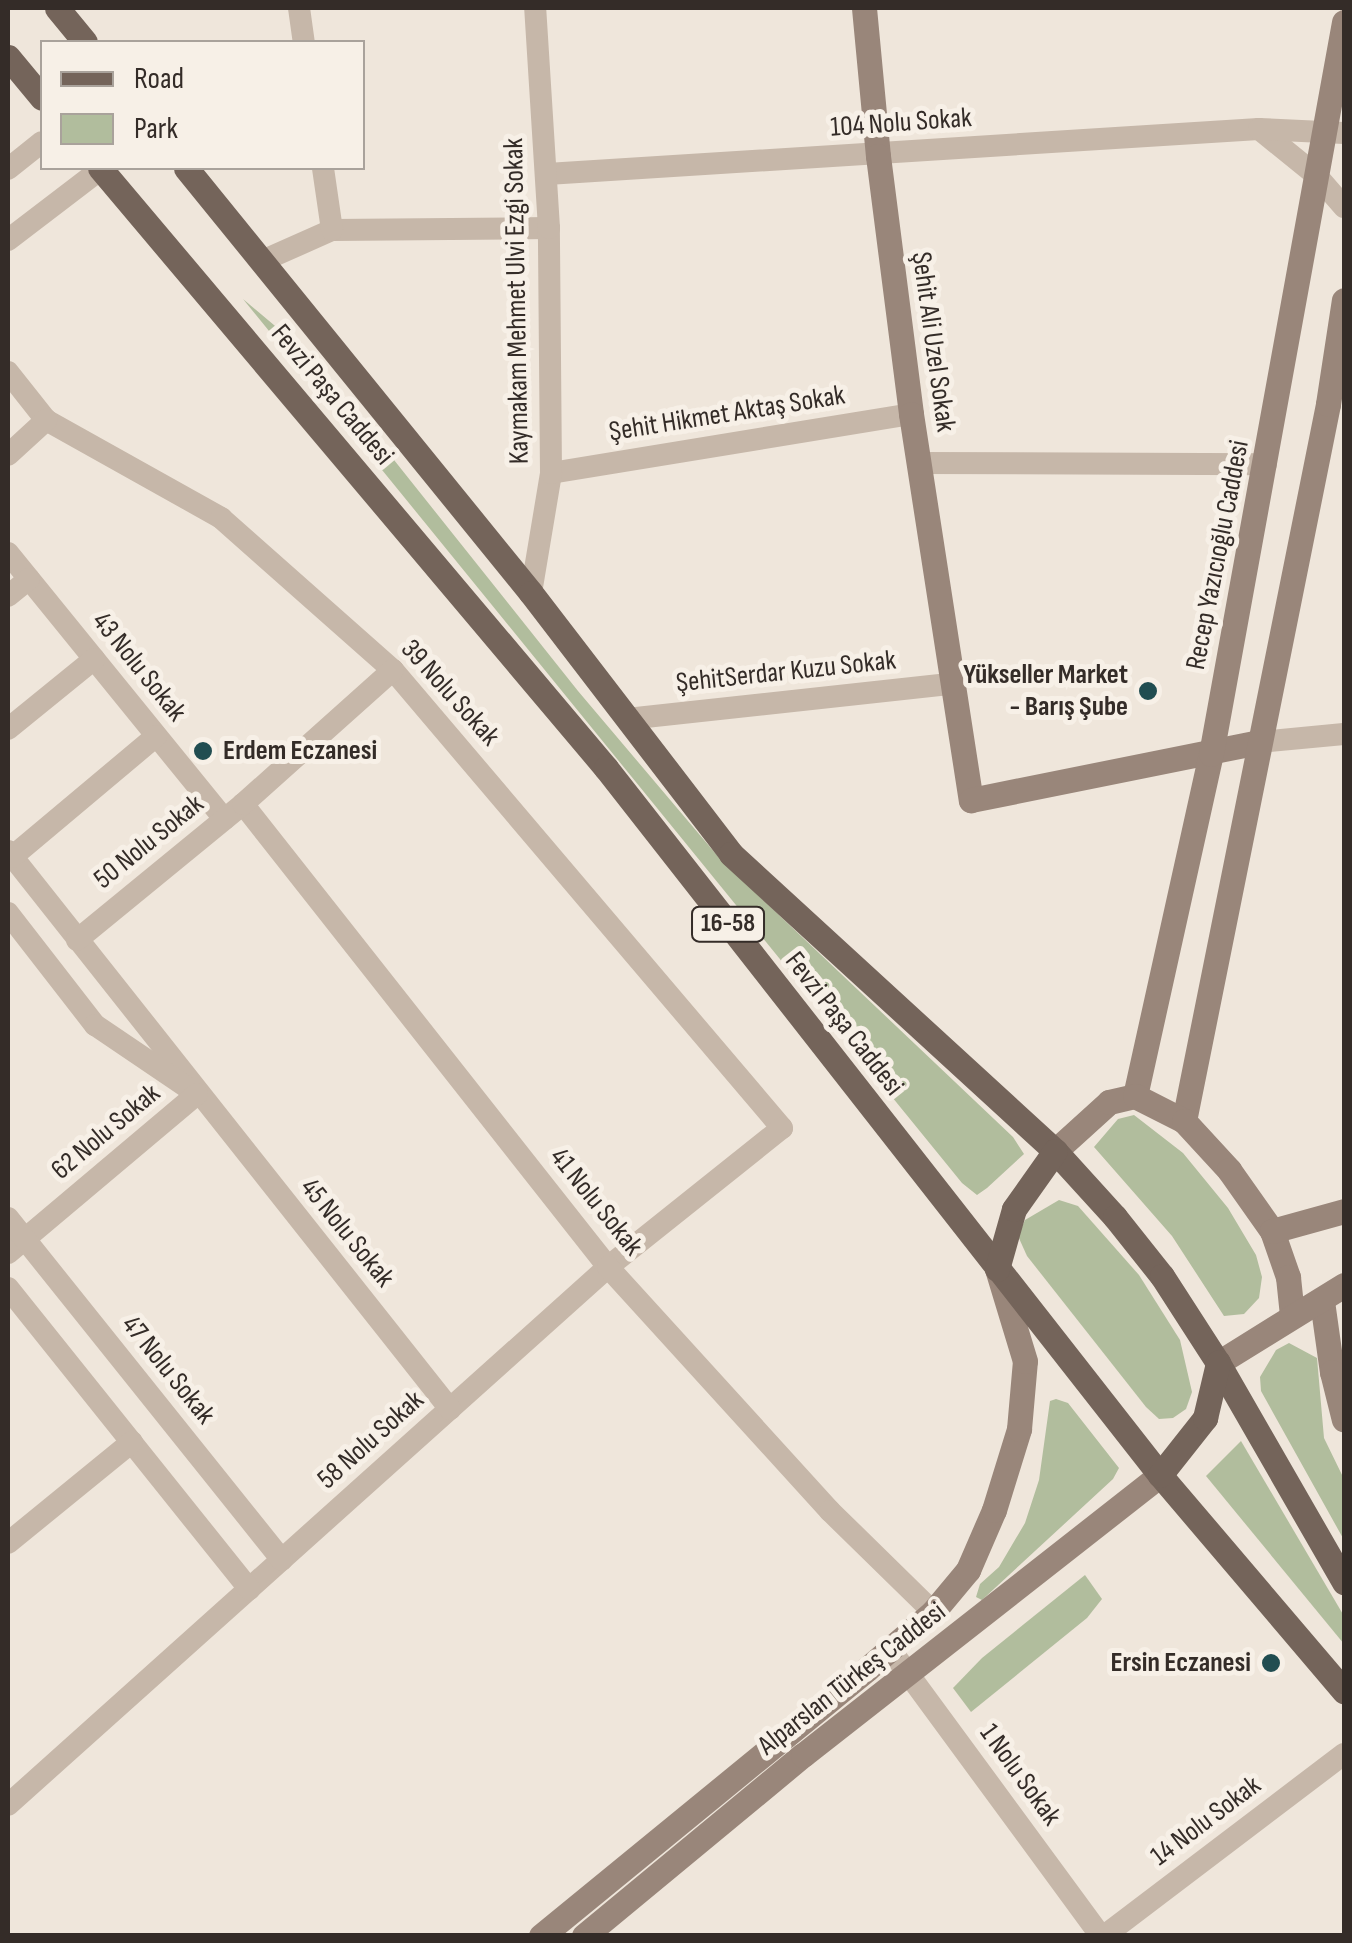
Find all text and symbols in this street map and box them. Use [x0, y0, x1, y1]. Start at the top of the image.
legend [40, 40, 365, 170]
text: Road [134, 61, 184, 97]
street label: 104 Nolu Sokak [829, 101, 973, 145]
text: Park [134, 111, 178, 147]
street label: Kaymakam Mehmet Ulvi Ezgi Sokak [497, 138, 537, 464]
street label: Şehit Ali Uzel Sokak [904, 250, 962, 434]
street label: Fevzi Paşa Caddesi [263, 318, 401, 472]
street label: Şehit Hikmet Aktaş Sokak [607, 379, 847, 449]
street label: Recep Yazıcıoğlu Caddesi [1179, 438, 1257, 672]
street label: 43 Nolu Sokak [85, 606, 193, 728]
street label: 39 Nolu Sokak [393, 633, 507, 753]
street label: ŞehitSerdar Kuzu Sokak [674, 644, 898, 700]
place label: Yükseller Market - Barış Şube [963, 658, 1128, 724]
marker: Yükseller Market - Barış Şube [1137, 680, 1159, 702]
place label: Erdem Eczanesi [223, 734, 377, 768]
marker: Erdem Eczanesi [192, 740, 214, 762]
street label: 50 Nolu Sokak [87, 788, 211, 896]
road number: 16-58 [690, 904, 766, 944]
street label: Fevzi Paşa Caddesi [777, 945, 911, 1103]
street label: 62 Nolu Sokak [45, 1077, 167, 1187]
street label: 41 Nolu Sokak [542, 1141, 650, 1263]
street label: 45 Nolu Sokak [293, 1172, 401, 1294]
street label: 47 Nolu Sokak [114, 1309, 222, 1431]
street label: 58 Nolu Sokak [311, 1384, 431, 1496]
street label: Alparslan Türkeş Caddesi [751, 1595, 953, 1763]
place label: Ersin Eczanesi [1110, 1646, 1251, 1680]
marker: Ersin Eczanesi [1260, 1652, 1282, 1674]
street label: 1 Nolu Sokak [972, 1718, 1068, 1832]
street label: 14 Nolu Sokak [1144, 1769, 1268, 1873]

